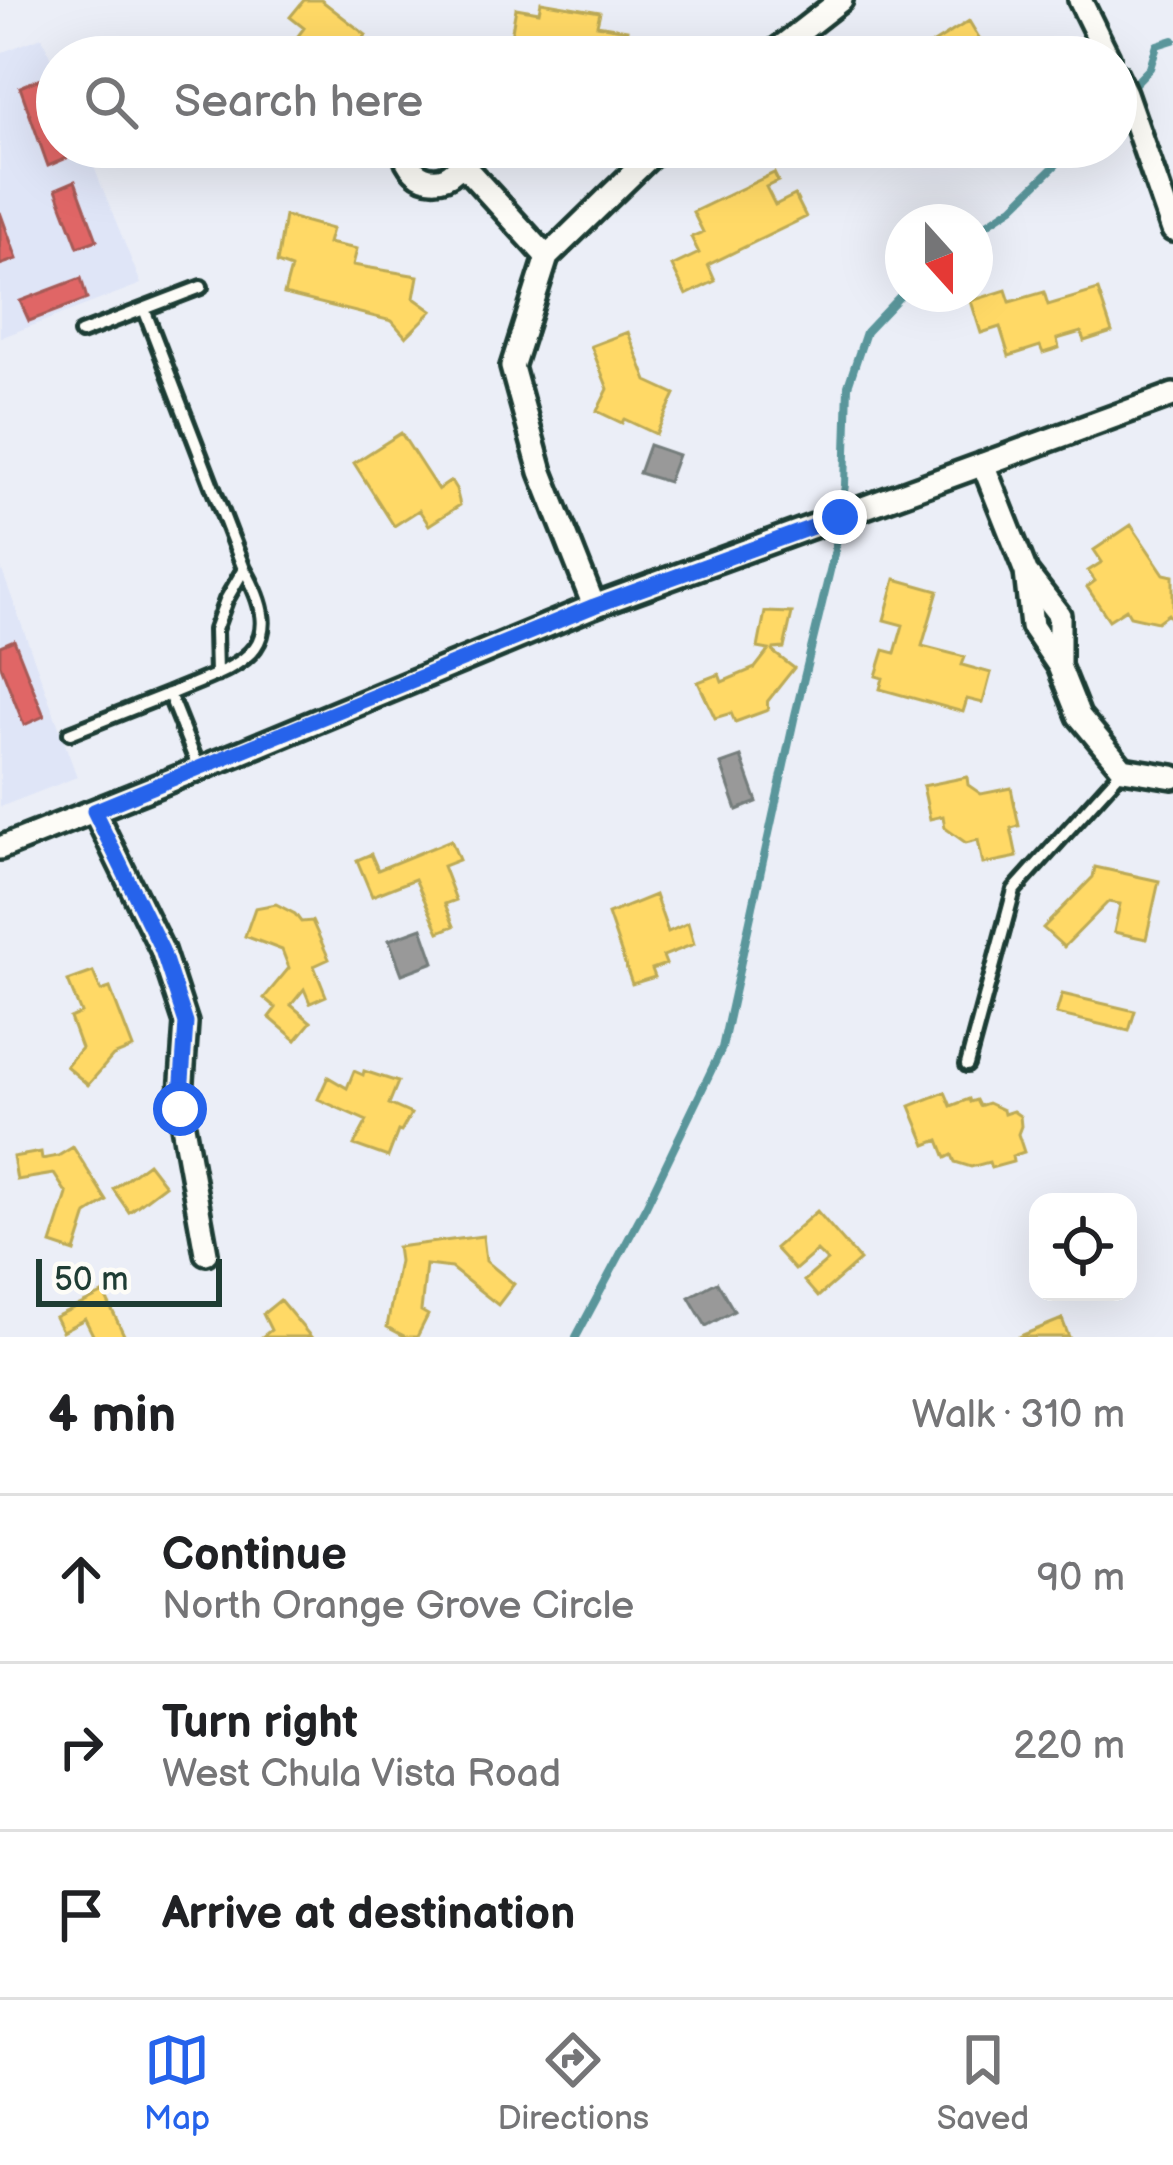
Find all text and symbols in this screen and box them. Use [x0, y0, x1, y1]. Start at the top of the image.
search box [36, 36, 1137, 168]
icon: search [78, 69, 144, 135]
text: Search here [174, 75, 423, 130]
north arrow [885, 204, 993, 312]
route end [813, 490, 867, 544]
route start [153, 1082, 207, 1136]
map controls [1029, 1193, 1137, 1301]
button: locate [1029, 1193, 1137, 1301]
scale bar [36, 1253, 222, 1306]
text: 50 m [54, 1260, 129, 1300]
text: 4 min [48, 1385, 176, 1446]
text: Walk · 310 m [912, 1392, 1125, 1439]
text: Continue [162, 1528, 347, 1583]
icon: ahead [48, 1546, 114, 1612]
text: 90 m [1037, 1555, 1125, 1602]
text: North Orange Grove Circle [162, 1583, 634, 1630]
text: Turn right [162, 1696, 358, 1751]
icon: right [48, 1714, 114, 1780]
text: 220 m [1013, 1723, 1125, 1770]
text: West Chula Vista Road [162, 1751, 561, 1798]
icon: arrive [48, 1882, 114, 1948]
text: Arrive at destination [162, 1887, 575, 1942]
tab: Map [144, 2027, 210, 2139]
tab: Directions [497, 2027, 649, 2139]
tab: Saved [937, 2027, 1029, 2139]

